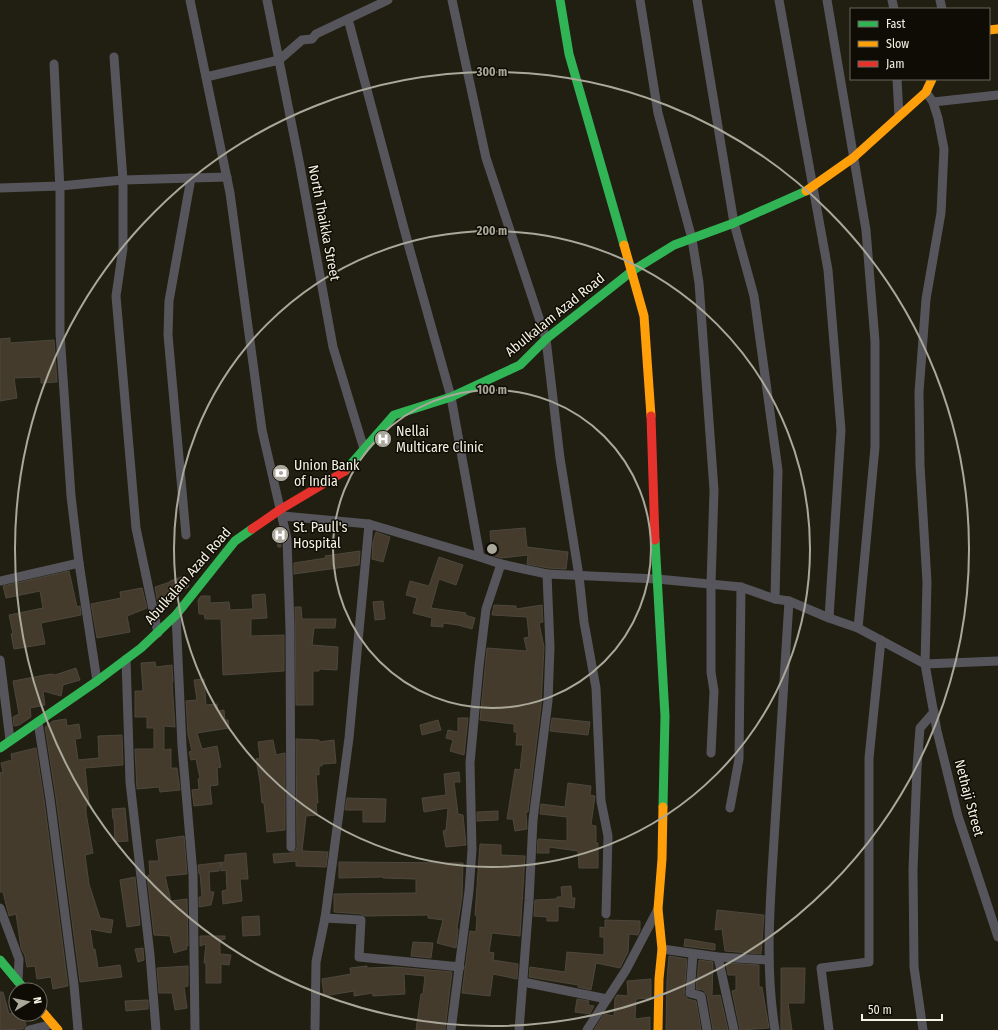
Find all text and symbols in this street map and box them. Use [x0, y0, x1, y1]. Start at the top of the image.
legend [850, 8, 990, 80]
text: Fast [886, 17, 905, 31]
text: Slow [886, 37, 909, 51]
text: Jam [886, 57, 904, 71]
text: 300 m [476, 65, 507, 79]
street label: North Thaikka Street [304, 164, 344, 283]
text: 200 m [476, 224, 507, 238]
street label: Abulkalam Azad Road [502, 270, 608, 360]
text: 100 m [477, 383, 507, 397]
place label: Nellai Multicare Clinic [396, 423, 484, 456]
hospital icon: Nellai Multicare Clinic [373, 429, 393, 449]
place label: Union Bank of India [294, 457, 360, 490]
bank icon: Union Bank of India [271, 463, 291, 483]
place label: St. Paull's Hospital [293, 519, 347, 552]
street label: Abulkalam Azad Road [141, 524, 235, 628]
hospital icon: St. Paull's Hospital [270, 525, 290, 545]
centre of rings [485, 542, 499, 556]
street label: Nethaji Street [951, 758, 988, 839]
north arrow [8, 982, 48, 1022]
text: N [30, 996, 44, 1005]
scale bar [862, 996, 942, 1022]
text: 50 m [868, 1003, 892, 1017]

